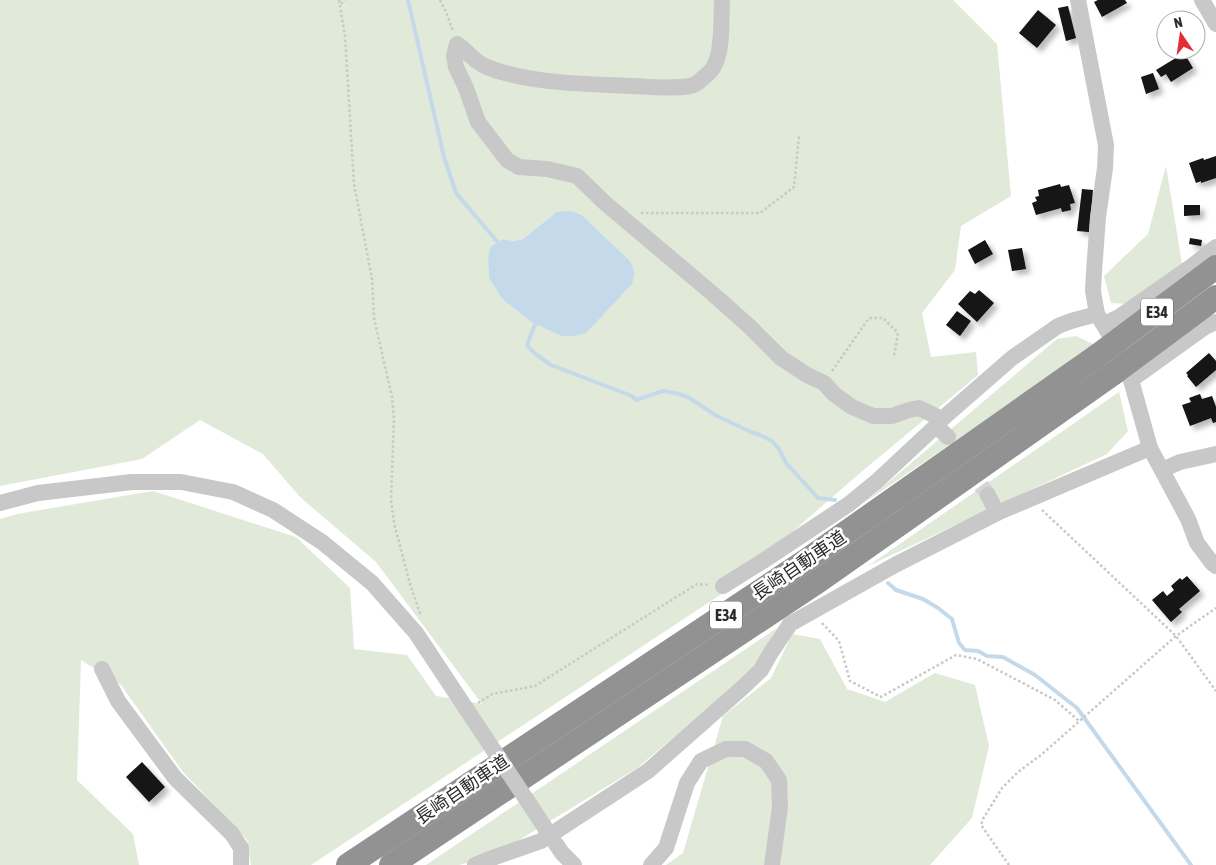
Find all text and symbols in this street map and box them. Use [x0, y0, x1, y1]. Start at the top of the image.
north arrow [1156, 10, 1206, 60]
text: N [1172, 14, 1184, 31]
road number: E34 [1141, 298, 1173, 326]
street label: 長崎自動車道 [748, 526, 850, 604]
road number: E34 [710, 602, 742, 628]
street label: 長崎自動車道 [411, 750, 513, 828]

